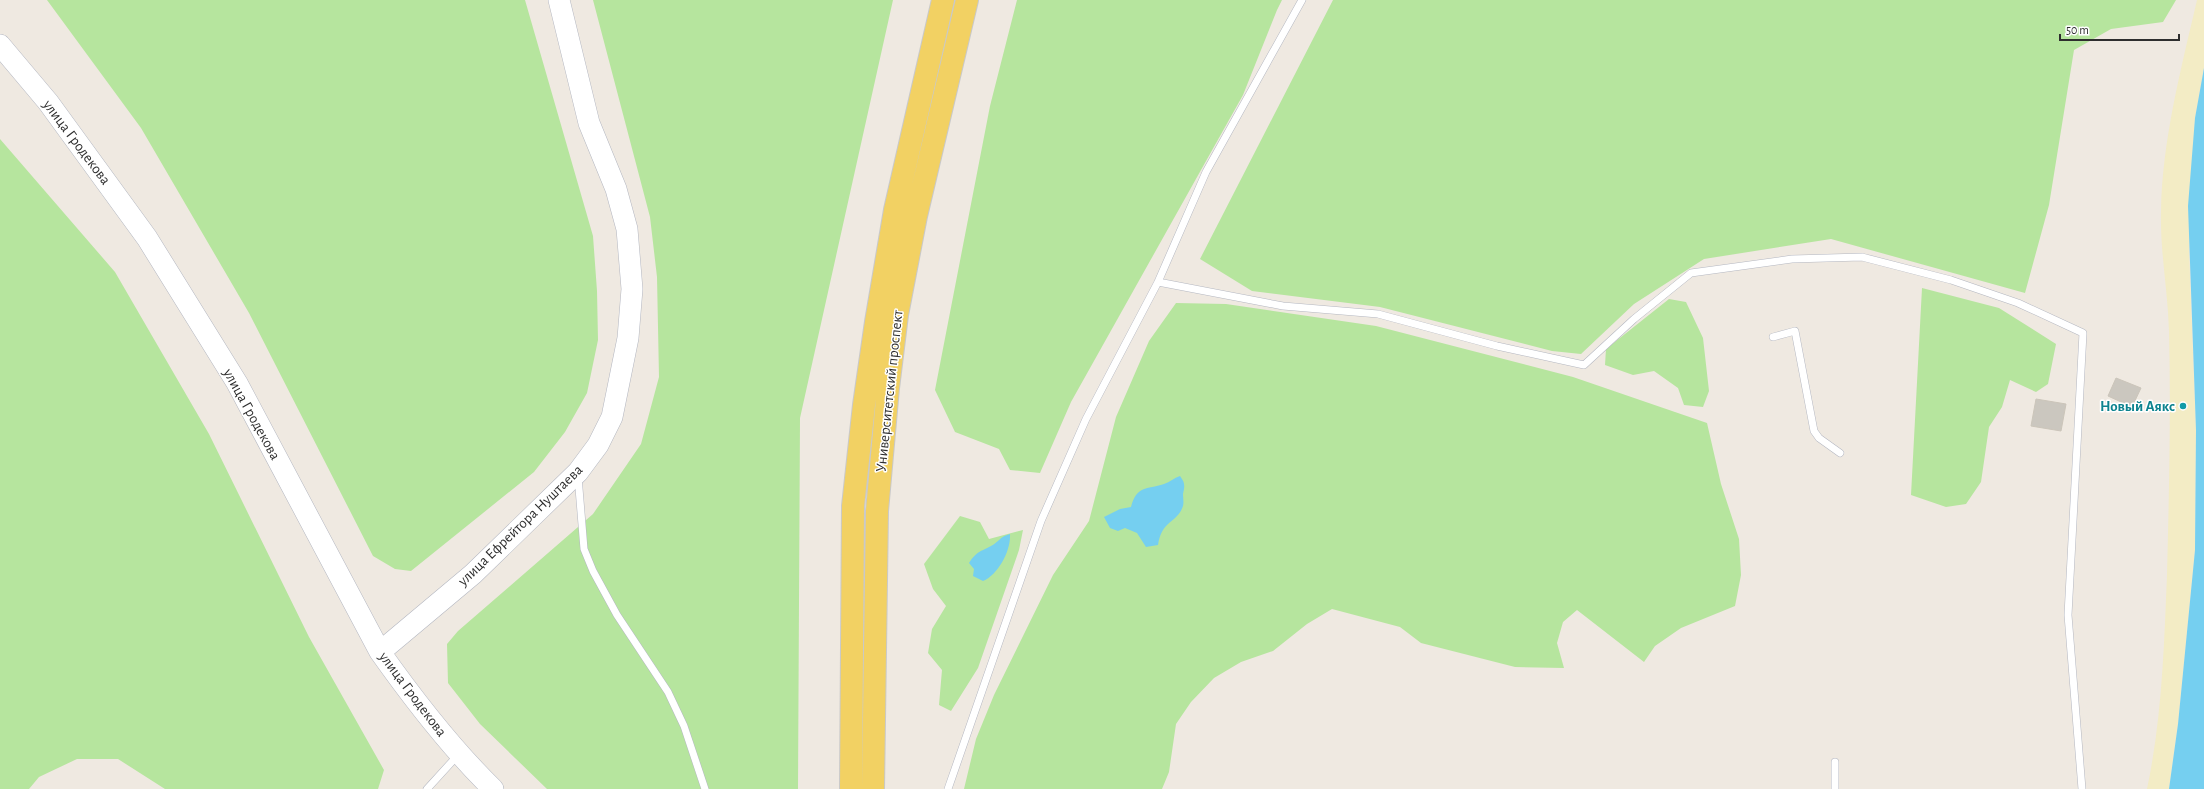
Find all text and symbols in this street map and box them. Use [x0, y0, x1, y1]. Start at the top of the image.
scale bar [2060, 16, 2179, 42]
text: 50 m [2066, 24, 2089, 36]
street label: улица Гродекова [39, 96, 113, 188]
street label: Университетский проспект [874, 309, 906, 473]
street label: улица Гродекова [220, 365, 283, 462]
place label: Новый Аякс [2100, 399, 2175, 414]
marker: Новый Аякс [2178, 401, 2188, 411]
street label: улица Ефрейтора Нуштаева [455, 462, 586, 589]
street label: улица Гродекова [375, 648, 449, 740]

